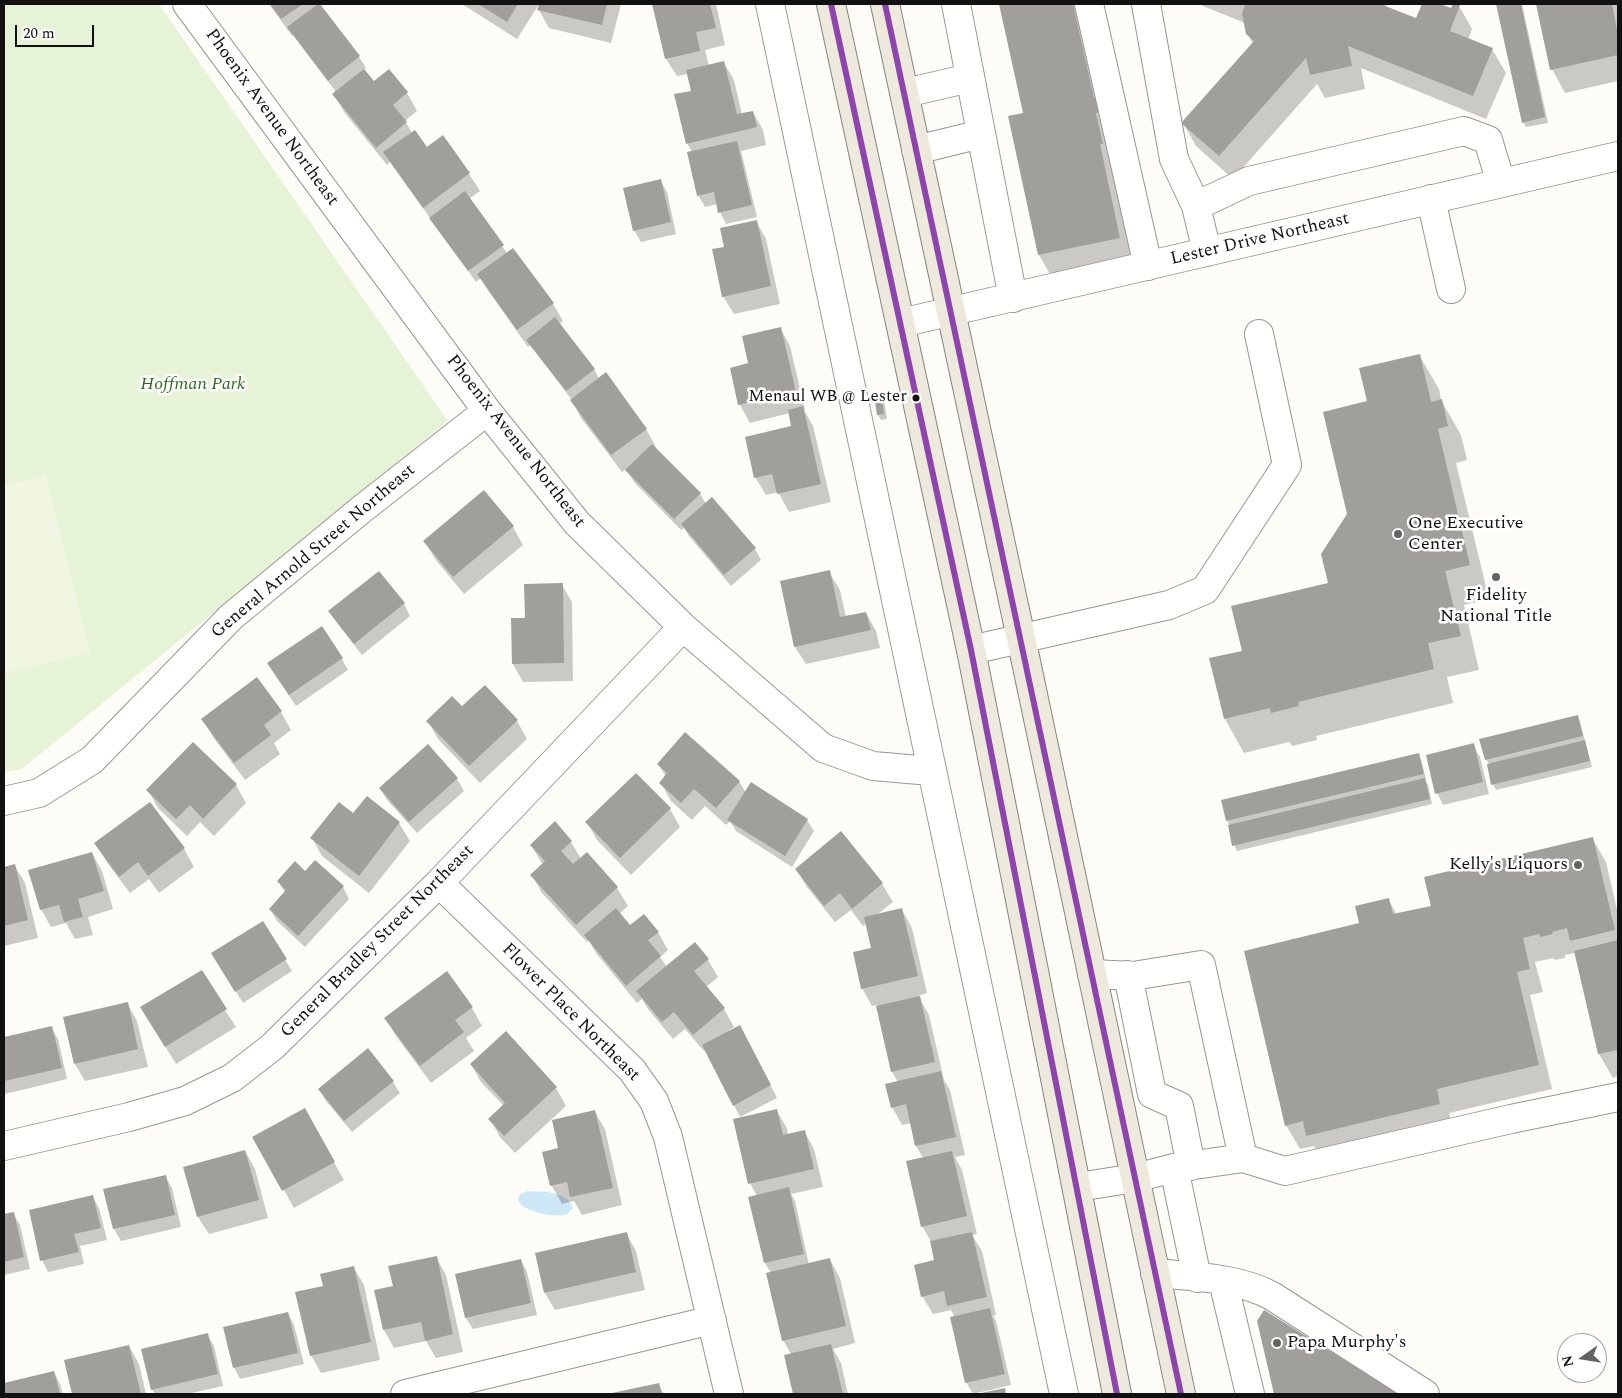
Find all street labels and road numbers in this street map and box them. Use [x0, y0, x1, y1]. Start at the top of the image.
street label: Phoenix Avenue Northeast [200, 25, 342, 211]
street label: Lester Drive Northeast [1169, 209, 1351, 271]
street label: Phoenix Avenue Northeast [441, 351, 589, 533]
street label: General Arnold Street Northeast [208, 460, 420, 644]
street label: General Bradley Street Northeast [277, 841, 479, 1043]
street label: Flower Place Northeast [496, 939, 644, 1087]

